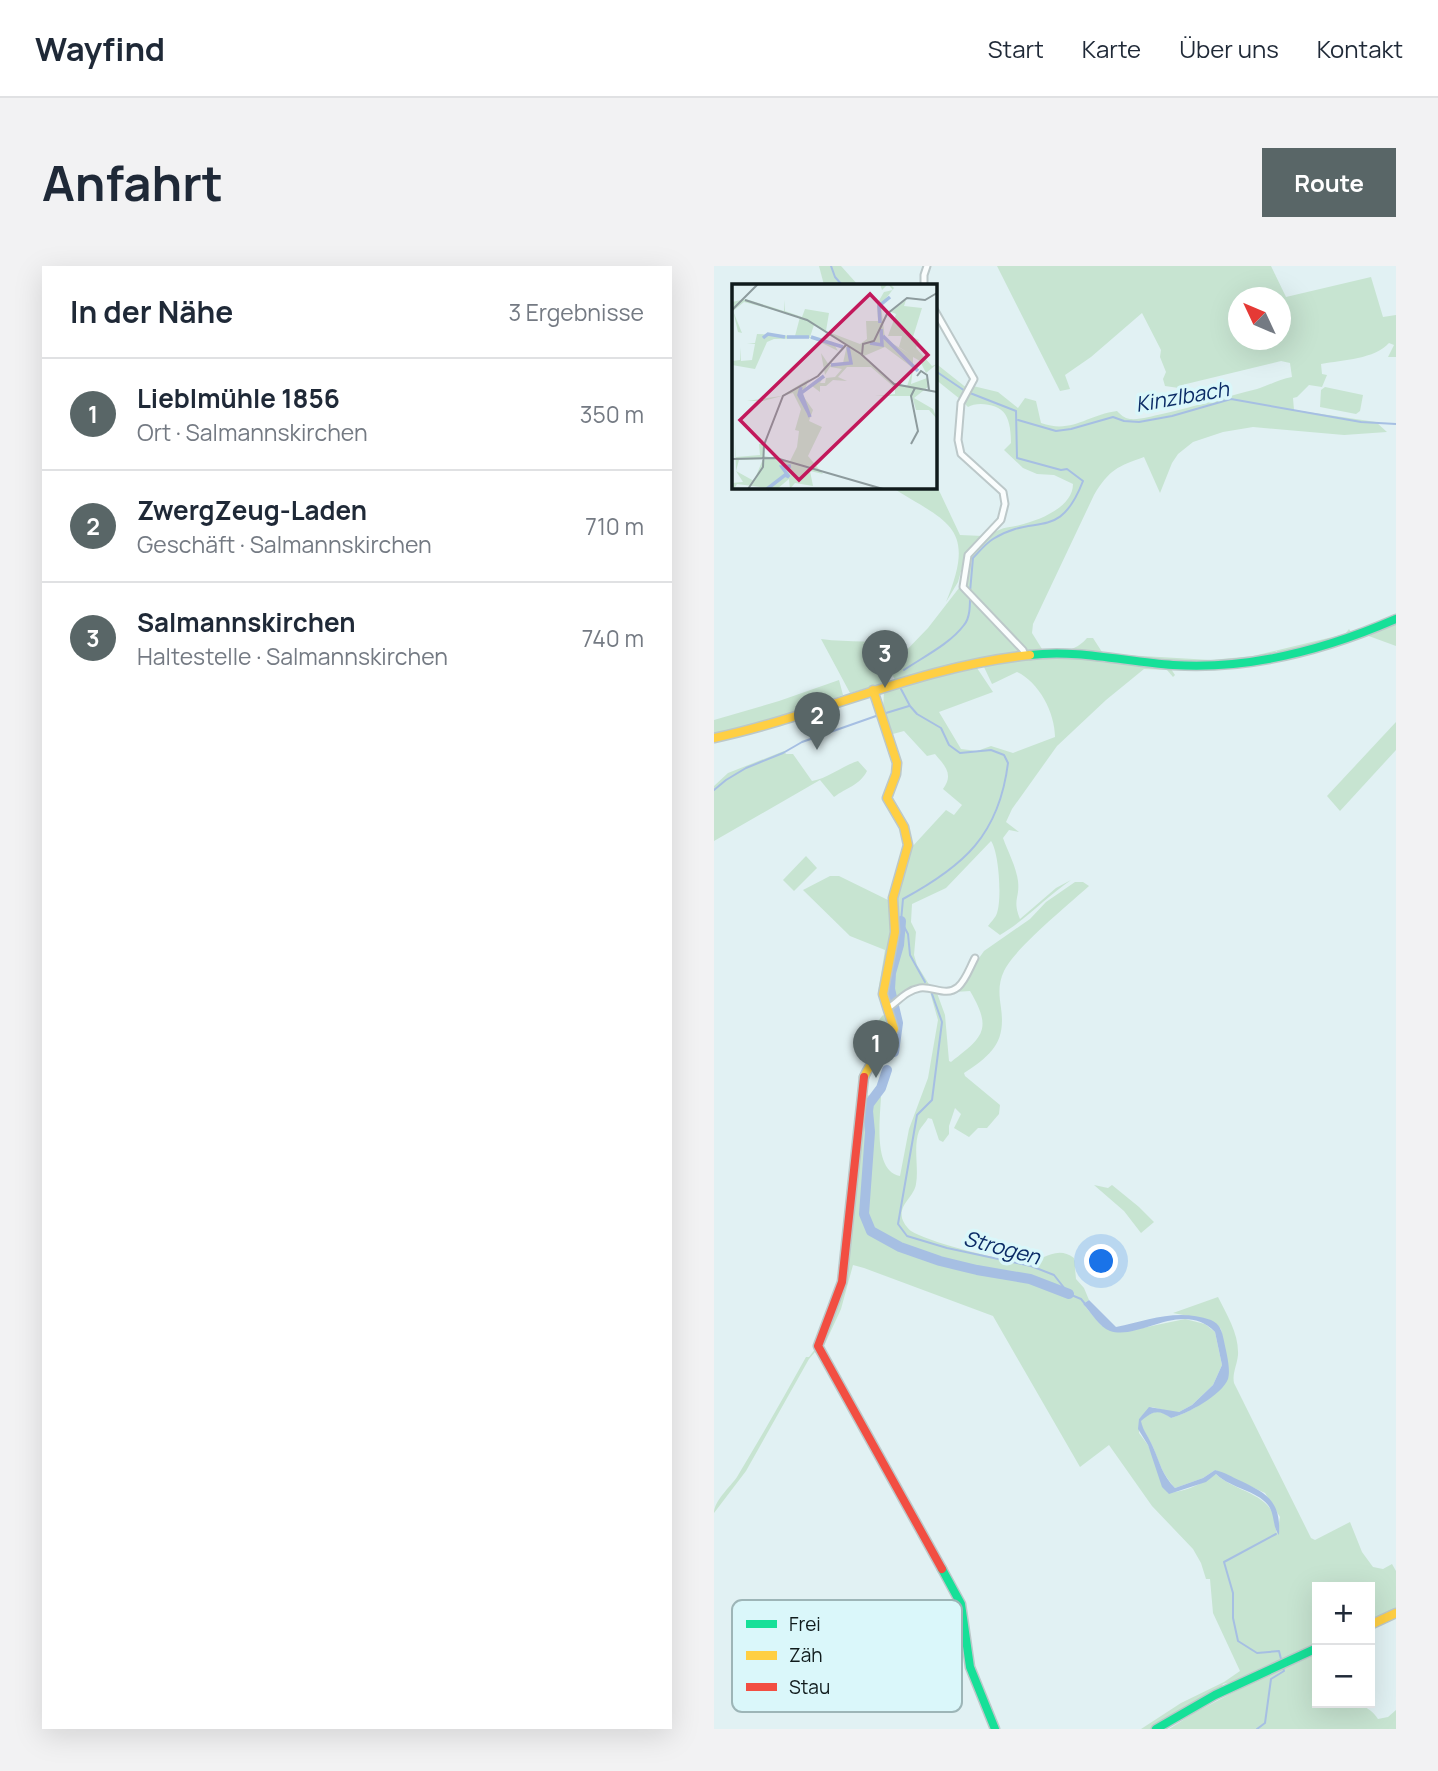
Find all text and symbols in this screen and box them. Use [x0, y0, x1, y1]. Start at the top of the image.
text: Wayfind [35, 26, 165, 71]
text: Start [988, 32, 1044, 65]
text: Karte [1082, 32, 1141, 65]
text: Über uns [1179, 32, 1279, 65]
text: Kontakt [1317, 32, 1403, 65]
button: Route [1262, 148, 1396, 217]
text: Anfahrt [42, 149, 223, 216]
inset map [732, 284, 936, 488]
north arrow [1228, 287, 1291, 350]
text: In der Nähe [70, 291, 233, 332]
text: 3 Ergebnisse [508, 296, 644, 328]
water label: Kinzlbach [1133, 374, 1232, 418]
text: Lieblmühle 1856 [137, 380, 340, 416]
text: 1 [88, 398, 98, 430]
text: 350 m [580, 398, 644, 430]
text: Ort · Salmannskirchen [137, 416, 368, 448]
text: ZwergZeug-Laden [137, 492, 367, 528]
text: 2 [86, 510, 100, 542]
text: 710 m [585, 510, 644, 542]
text: Geschäft · Salmannskirchen [137, 528, 432, 560]
text: Salmannskirchen [137, 604, 355, 640]
text: 3 [86, 622, 100, 654]
text: 740 m [582, 622, 644, 654]
pin: 3 [862, 630, 908, 688]
text: Haltestelle · Salmannskirchen [137, 640, 448, 672]
pin: 2 [794, 692, 840, 750]
pin: 1 [853, 1020, 899, 1078]
water label: Strogen [961, 1223, 1045, 1271]
your location [1084, 1244, 1118, 1278]
map controls [1312, 1582, 1375, 1708]
button: + [1312, 1582, 1375, 1645]
legend [732, 1600, 962, 1712]
text: Frei [789, 1611, 821, 1637]
text: Zäh [789, 1642, 823, 1668]
button: − [1312, 1645, 1375, 1708]
text: Stau [789, 1674, 830, 1700]

